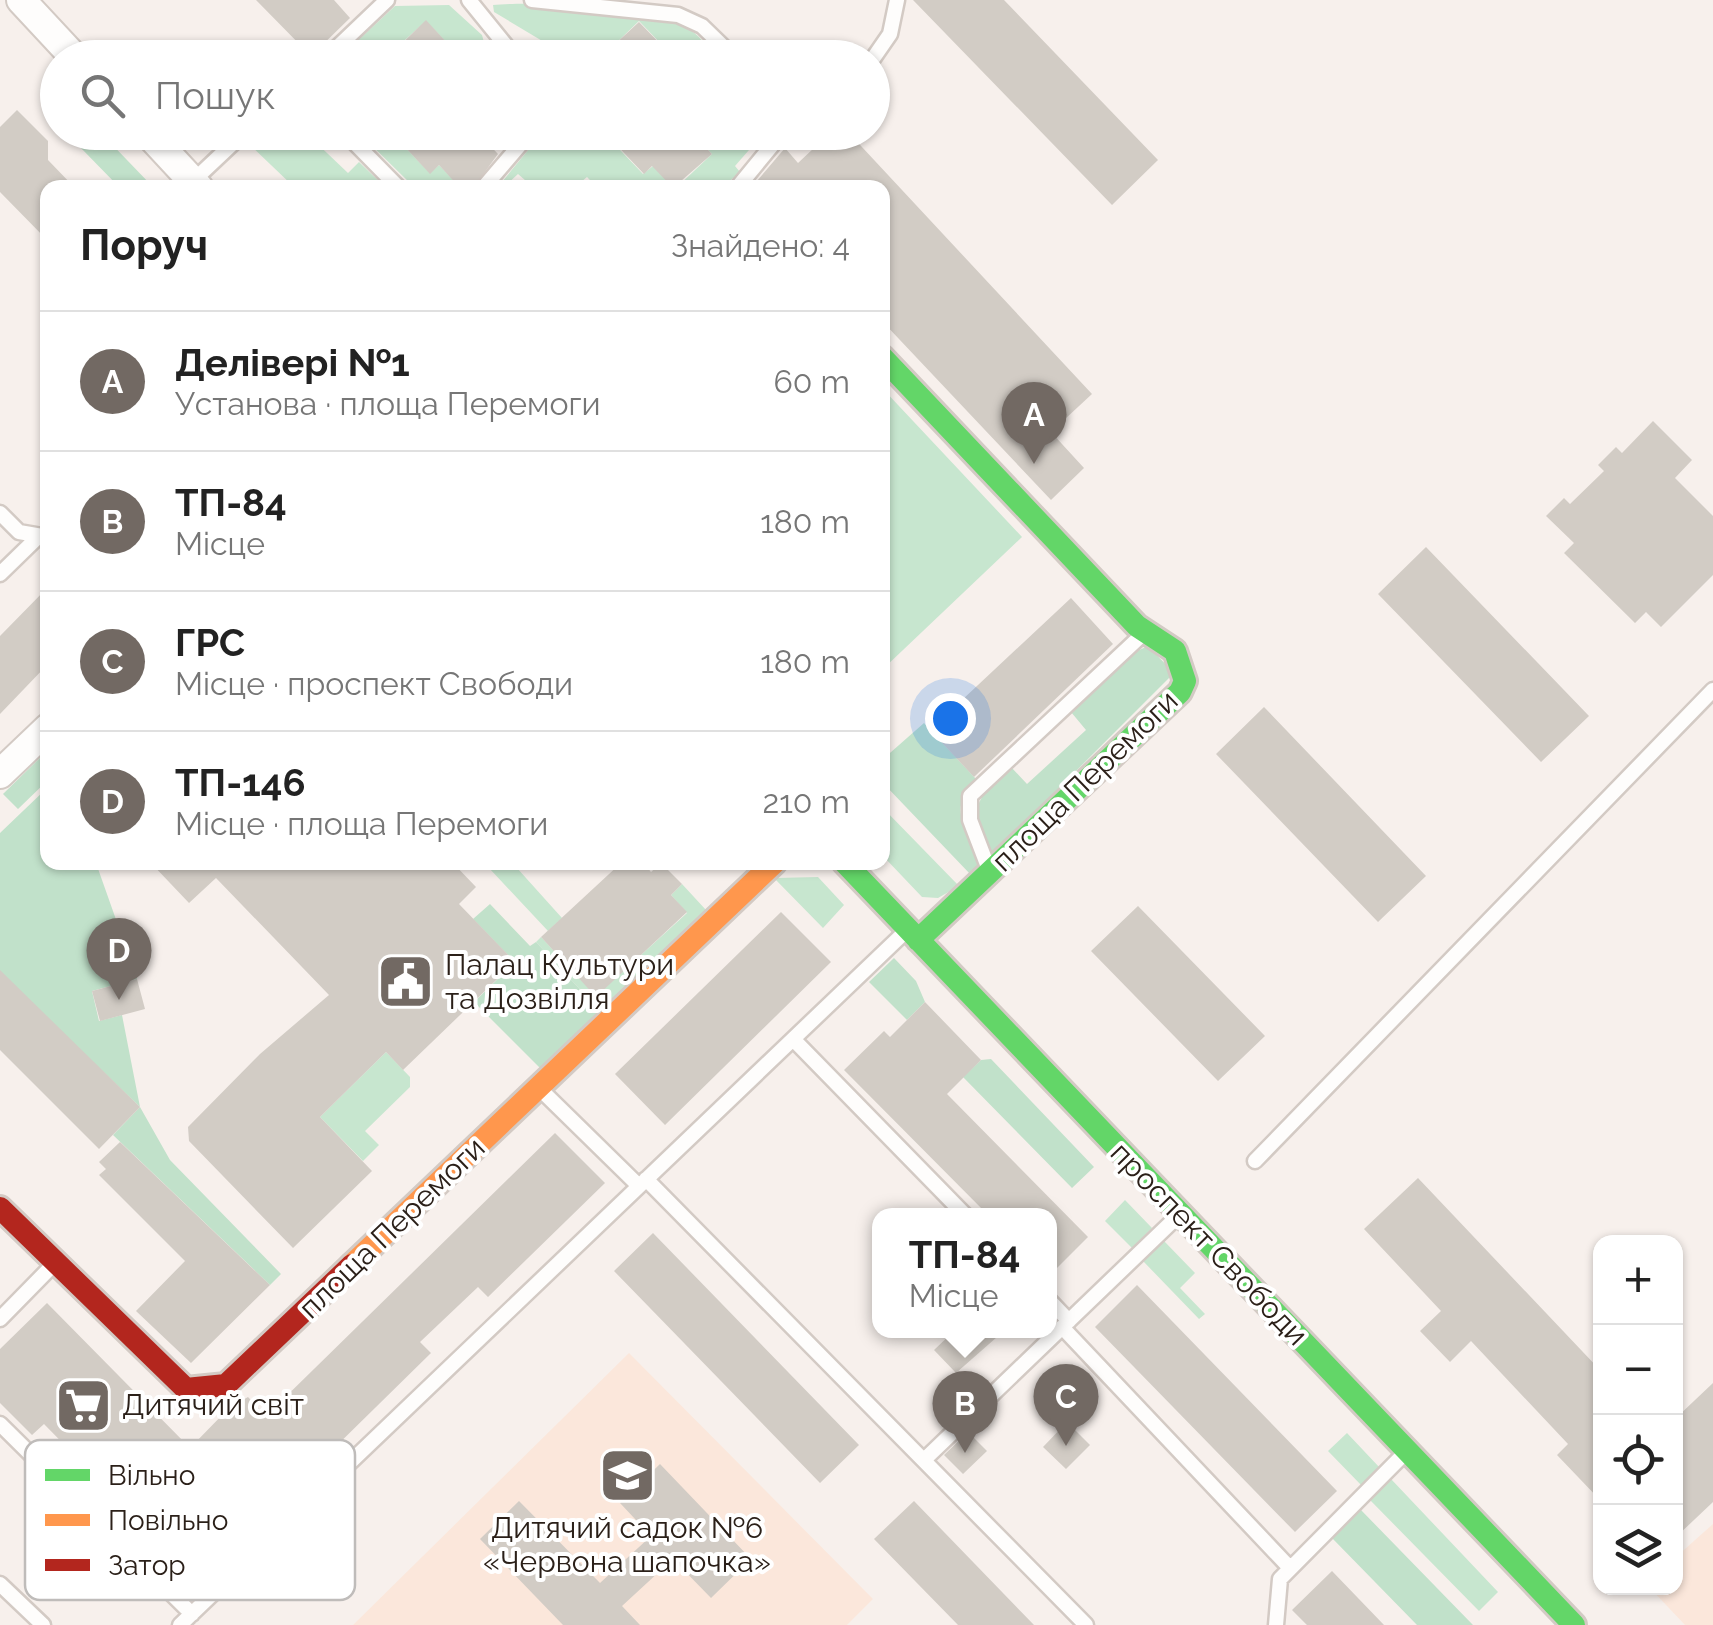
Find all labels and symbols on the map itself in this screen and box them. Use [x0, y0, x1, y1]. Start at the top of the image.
pin: A [1002, 382, 1066, 464]
street label: площа Перемоги [985, 683, 1185, 878]
your location [925, 693, 976, 744]
pin: D [86, 918, 152, 1000]
place label: Палац Культури та Дозвілля [445, 947, 674, 1016]
public building icon: Палац Культури та Дозвілля [376, 952, 436, 1012]
street label: площа Перемоги [292, 1130, 492, 1325]
street label: проспект Свободи [1104, 1135, 1315, 1352]
pin: C [1034, 1364, 1098, 1446]
pin: B [932, 1370, 998, 1453]
supermarket icon: Дитячий світ [53, 1375, 113, 1435]
place label: Дитячий світ [122, 1387, 304, 1422]
legend [25, 1440, 355, 1600]
school or university icon: Дитячий садок №6 «Червона шапочка» [597, 1446, 657, 1506]
text: Вільно [108, 1459, 195, 1492]
text: Повільно [108, 1504, 228, 1537]
place label: Дитячий садок №6 «Червона шапочка» [483, 1510, 771, 1579]
text: Затор [108, 1549, 186, 1582]

